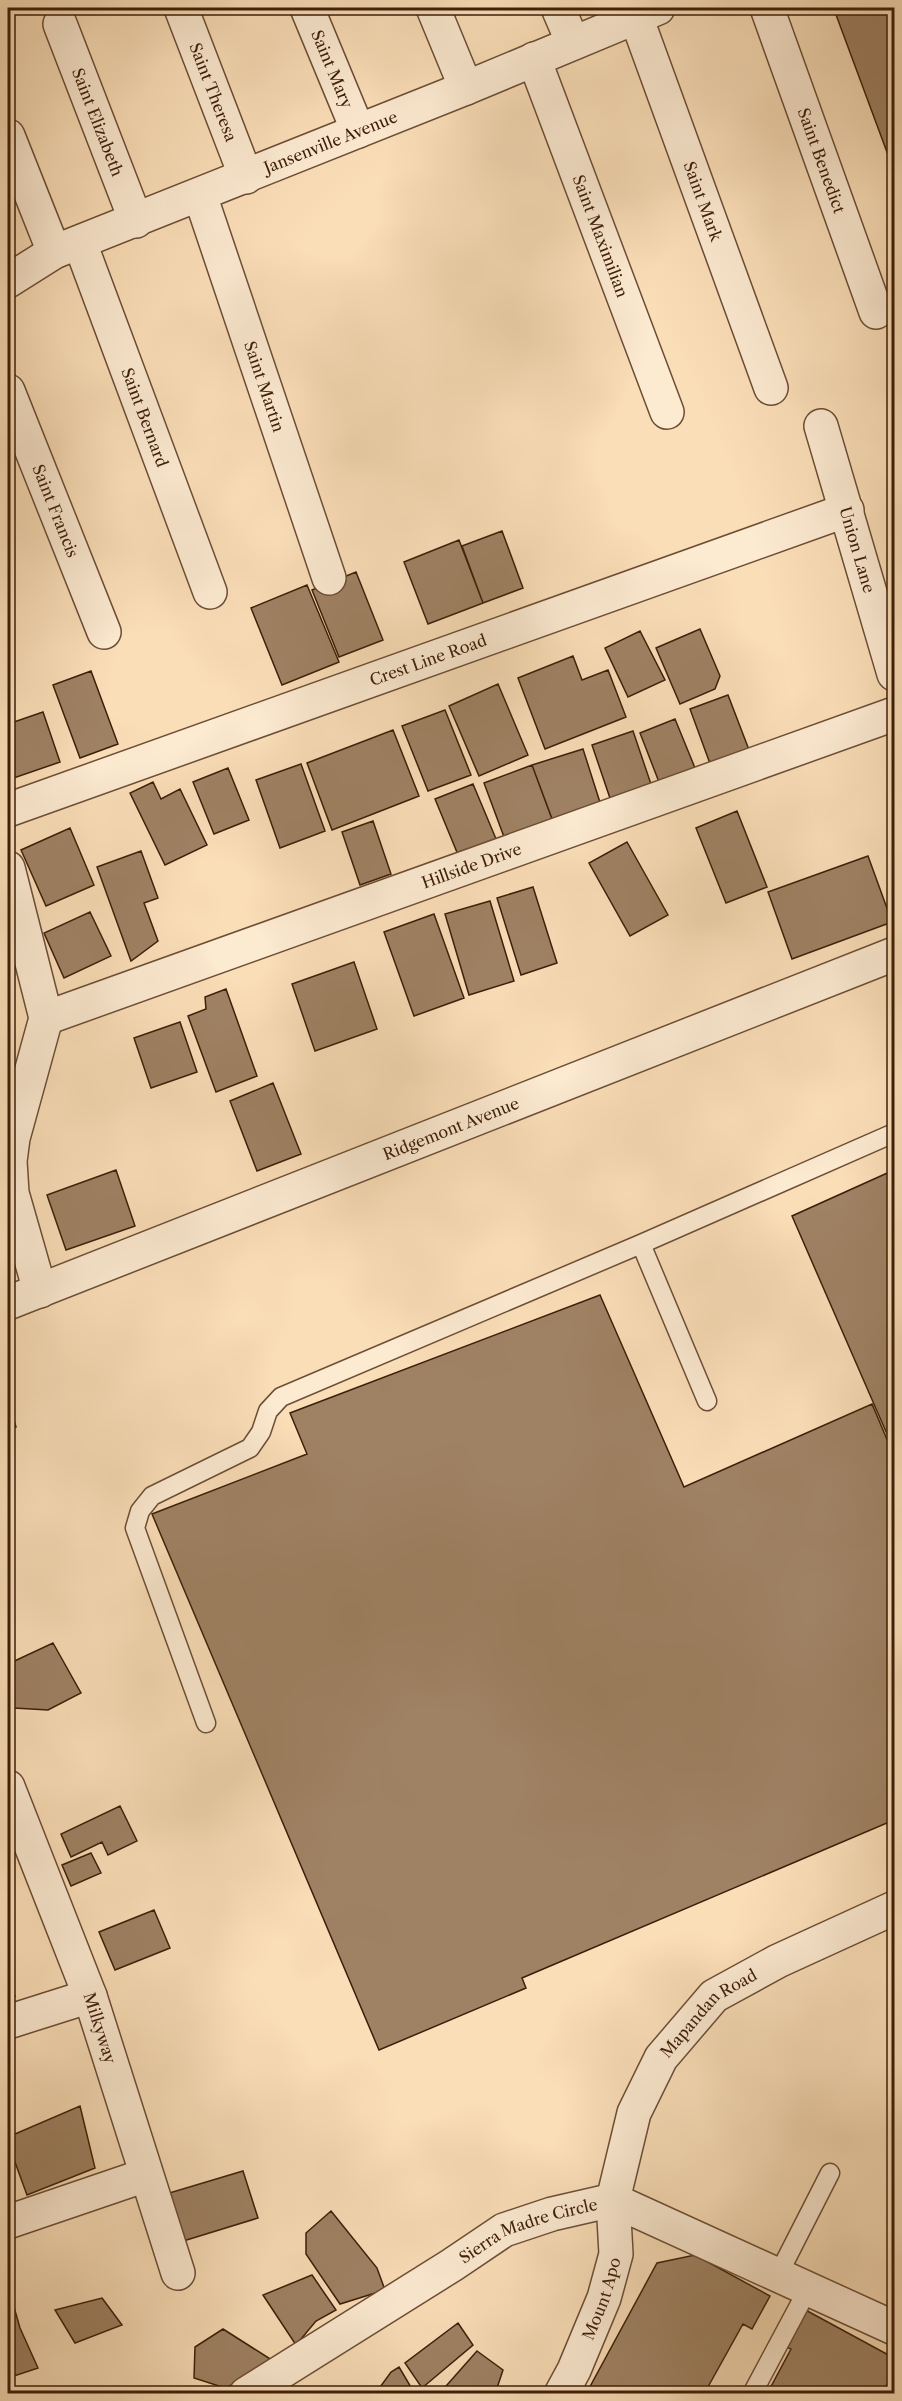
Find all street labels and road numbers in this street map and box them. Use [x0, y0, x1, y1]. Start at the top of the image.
street label: Saint Mary [307, 27, 358, 112]
street label: Saint Theresa [185, 40, 242, 145]
street label: Saint Elizabeth [68, 65, 128, 179]
street label: Saint Benedict [794, 105, 850, 216]
street label: Jansenville Avenue [258, 106, 400, 179]
street label: Saint Mark [679, 159, 727, 244]
street label: Saint Maximilian [568, 172, 633, 300]
street label: Saint Martin [240, 338, 289, 434]
street label: Saint Bernard [117, 365, 173, 470]
street label: Saint Francis [28, 461, 83, 560]
street label: Union Lane [835, 504, 880, 595]
street label: Crest Line Road [367, 630, 489, 690]
street label: Hillside Drive [419, 838, 524, 893]
street label: Ridgemont Avenue [380, 1093, 522, 1164]
street label: Mapandan Road [656, 1964, 760, 2062]
street label: Milkyway [79, 1990, 121, 2067]
street label: Sierra Madre Circle [455, 2194, 599, 2268]
street label: Mount Apo [578, 2255, 625, 2343]

